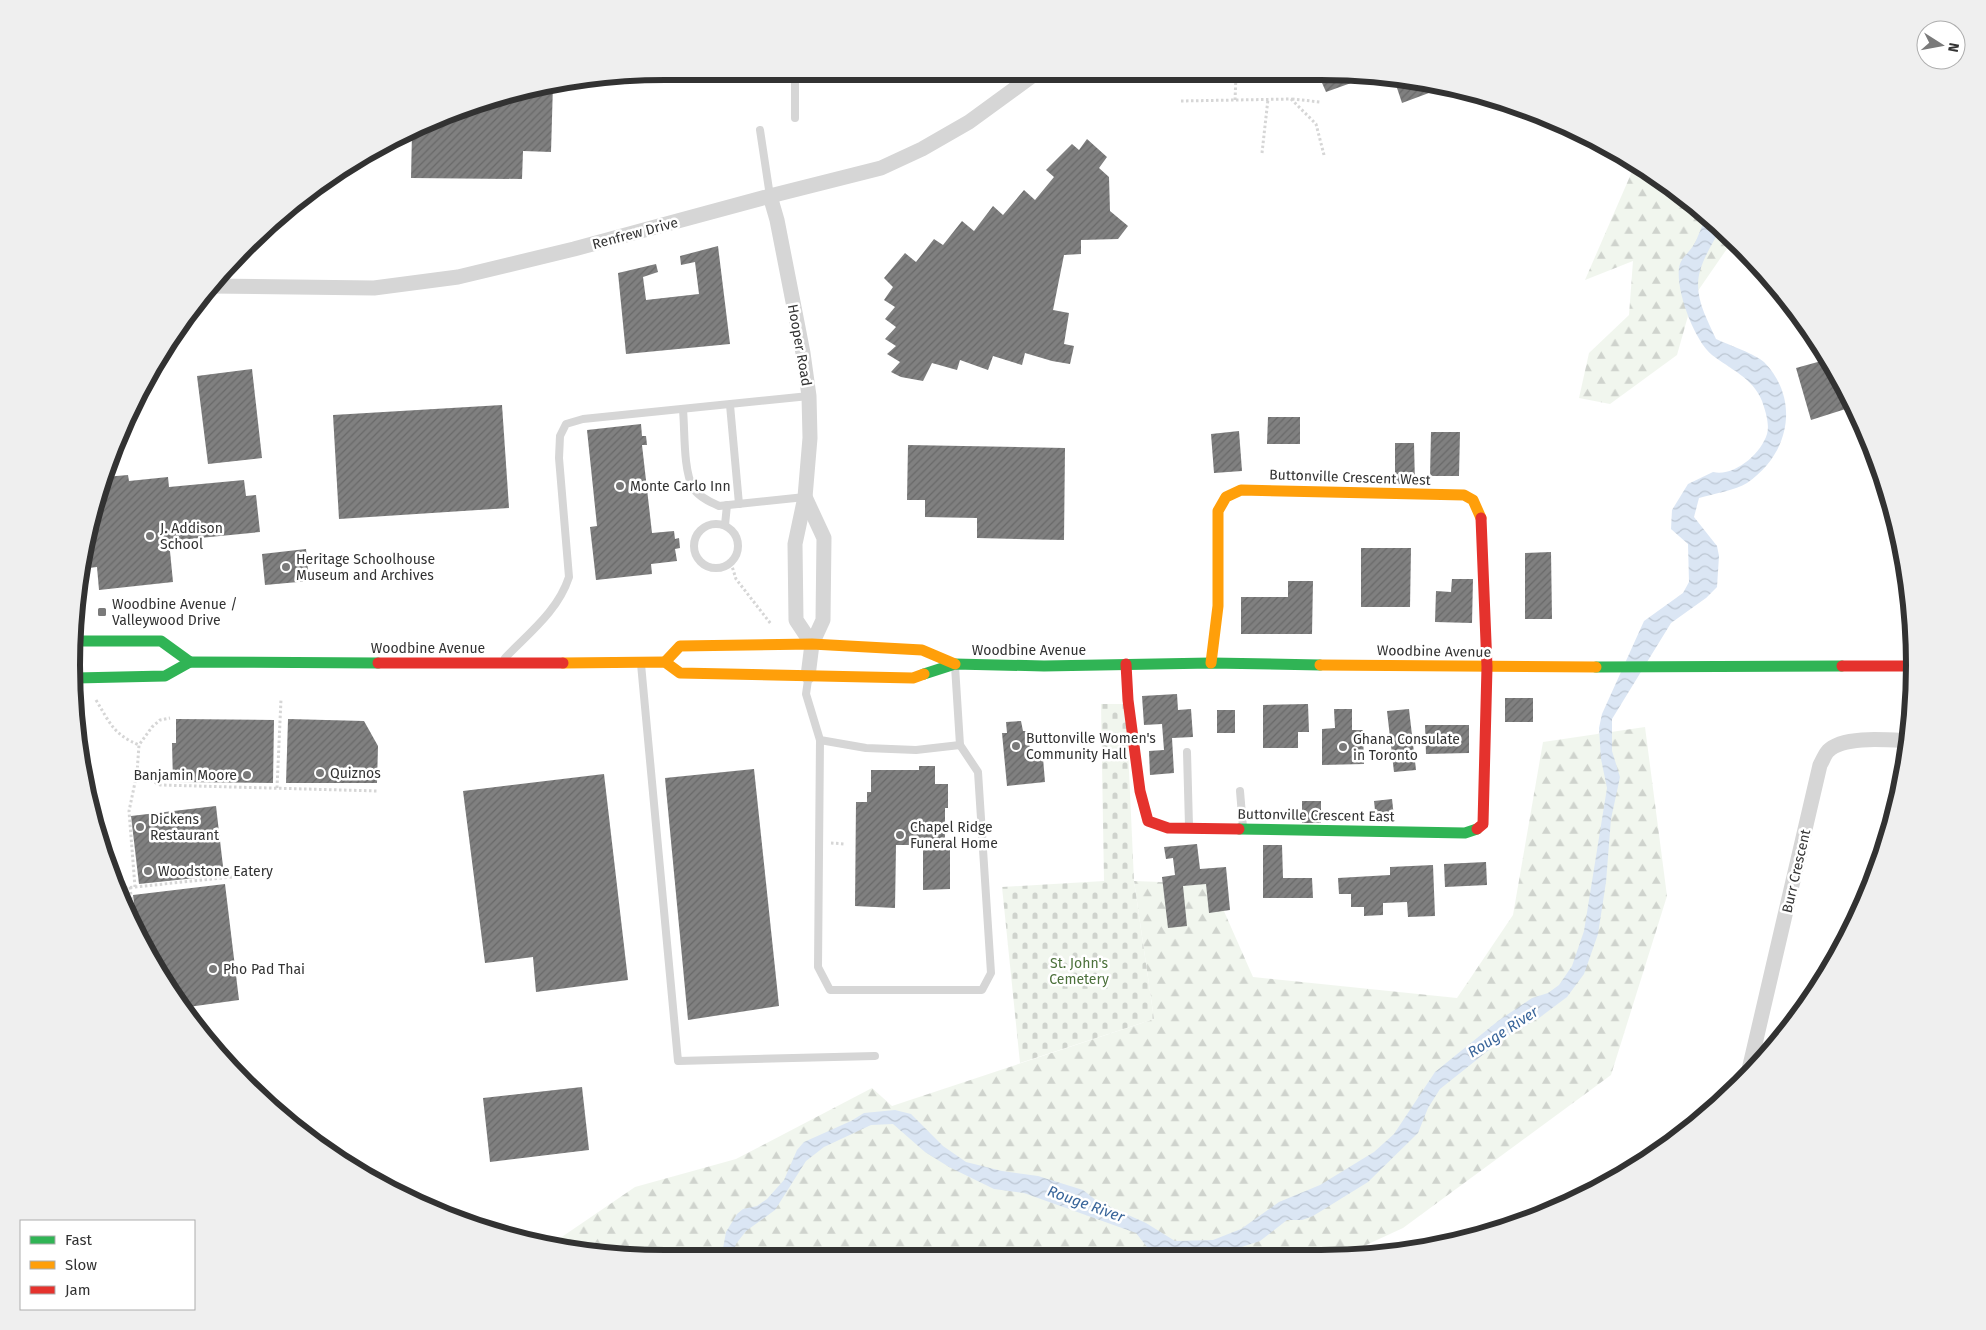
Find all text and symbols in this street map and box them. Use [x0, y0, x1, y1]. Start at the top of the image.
north arrow [1916, 20, 1966, 70]
text: N [1944, 41, 1963, 54]
street label: Renfrew Drive [590, 214, 680, 253]
street label: Hooper Road [784, 303, 815, 388]
street label: Buttonville Crescent West [1269, 466, 1432, 489]
place label: Monte Carlo Inn [630, 478, 731, 495]
marker: Monte Carlo Inn [614, 480, 626, 492]
place label: J. Addison School [160, 520, 223, 553]
marker: J. Addison School [144, 530, 156, 542]
place label: Heritage Schoolhouse Museum and Archives [296, 551, 435, 584]
marker: Heritage Schoolhouse Museum and Archives [280, 561, 292, 573]
place label: Woodbine Avenue / Valleywood Drive [112, 596, 237, 629]
marker: Woodbine Avenue / Valleywood Drive [96, 606, 108, 618]
street label: Woodbine Avenue [371, 640, 485, 657]
street label: Woodbine Avenue [972, 642, 1086, 659]
street label: Woodbine Avenue [1377, 642, 1491, 661]
place label: Buttonville Women's Community Hall [1026, 730, 1156, 763]
place label: Ghana Consulate in Toronto [1353, 731, 1460, 764]
marker: Buttonville Women's Community Hall [1010, 740, 1022, 752]
marker: Ghana Consulate in Toronto [1337, 741, 1349, 753]
place label: Quiznos [330, 765, 381, 782]
place label: Banjamin Moore [133, 767, 237, 784]
marker: Quiznos [314, 767, 326, 779]
marker: Banjamin Moore [241, 769, 253, 781]
street label: Buttonville Crescent East [1237, 806, 1396, 825]
place label: Dickens Restaurant [150, 811, 220, 844]
place label: Chapel Ridge Funeral Home [910, 819, 998, 852]
marker: Dickens Restaurant [134, 821, 146, 833]
street label: Burr Crescent [1779, 827, 1815, 915]
marker: Chapel Ridge Funeral Home [894, 829, 906, 841]
place label: Woodstone Eatery [158, 863, 273, 880]
marker: Woodstone Eatery [142, 865, 154, 877]
park label: St. John's Cemetery [1049, 955, 1109, 988]
place label: Pho Pad Thai [223, 961, 305, 978]
marker: Pho Pad Thai [207, 963, 219, 975]
water label: Rouge River [1464, 1002, 1543, 1061]
water label: Rouge River [1045, 1182, 1128, 1227]
legend [20, 1220, 195, 1310]
text: Fast [65, 1231, 92, 1249]
text: Slow [65, 1256, 97, 1274]
text: Jam [65, 1281, 91, 1299]

